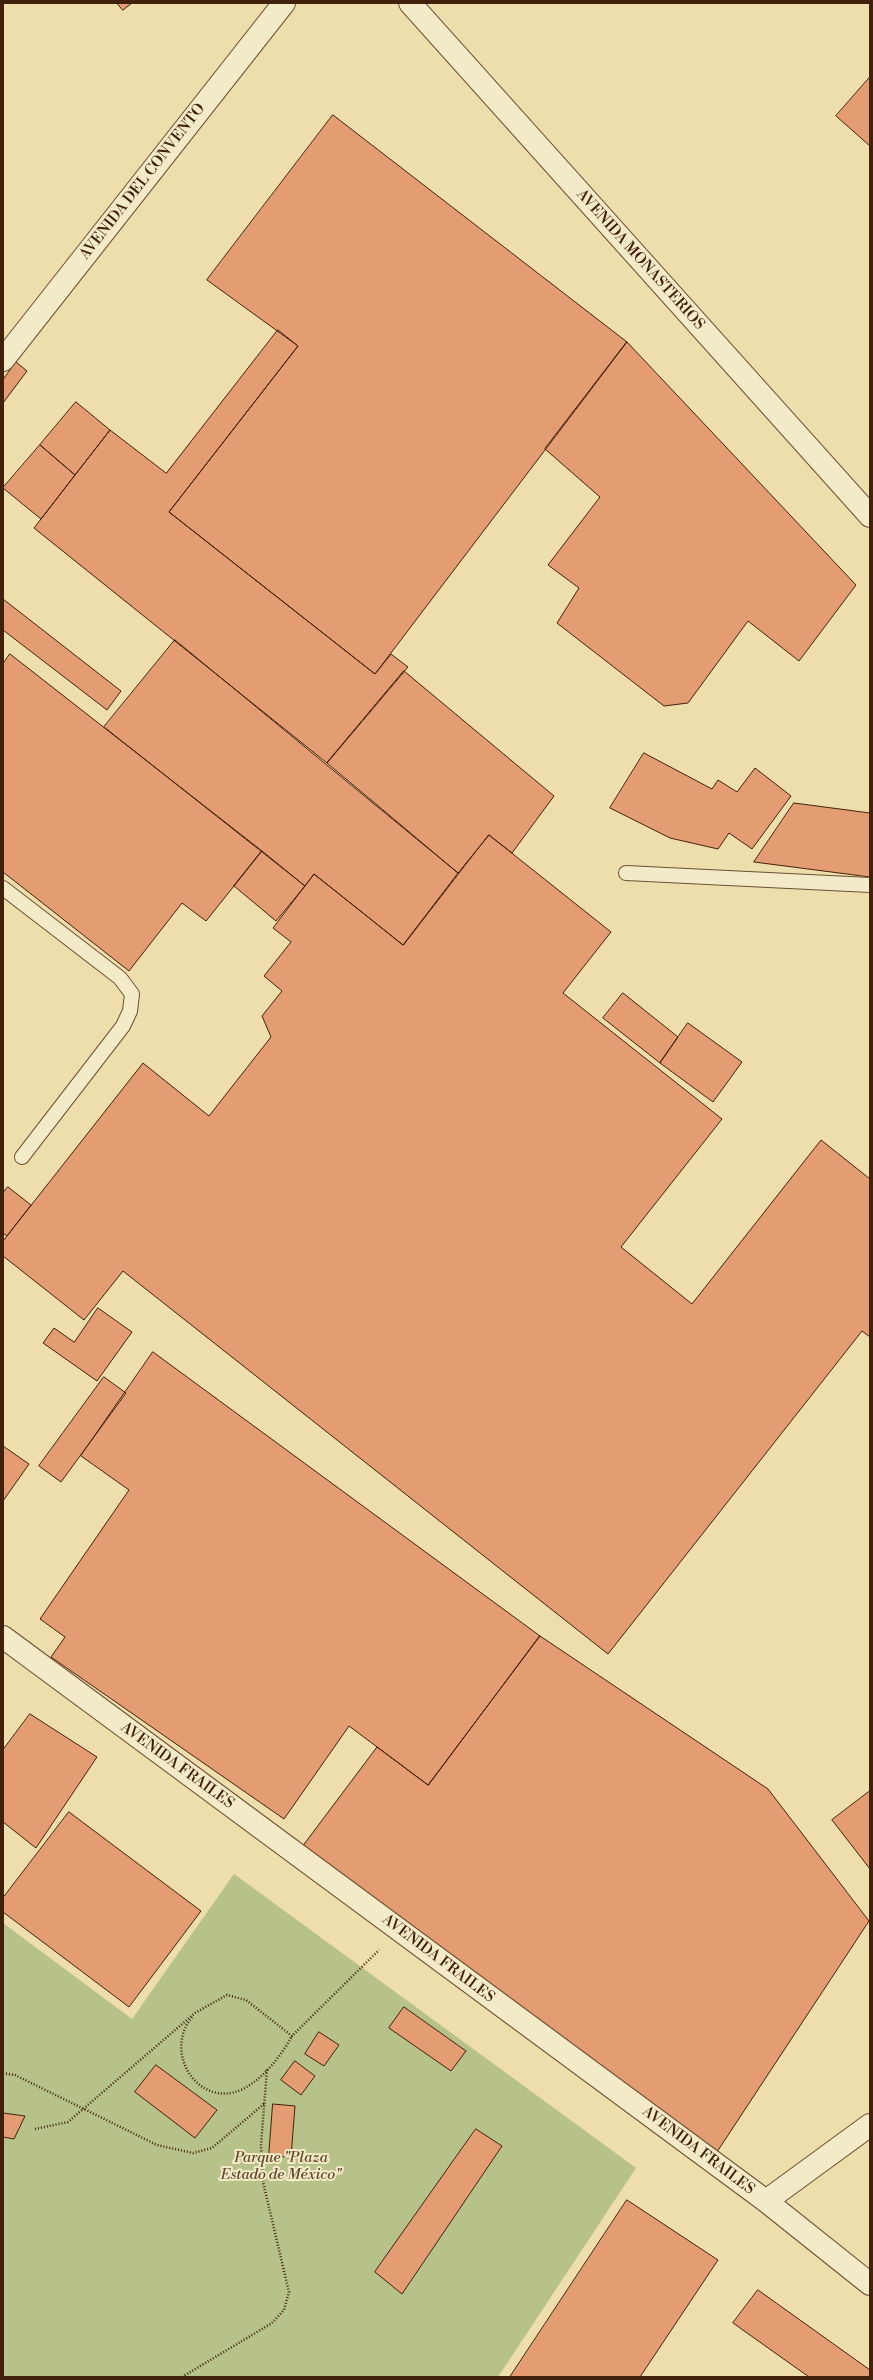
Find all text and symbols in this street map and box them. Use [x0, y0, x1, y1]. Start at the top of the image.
street label: AVENIDA DEL CONVENTO [76, 100, 210, 264]
street label: AVENIDA MONASTERIOS [572, 186, 708, 334]
street label: AVENIDA FRAILES [117, 1719, 237, 1813]
street label: AVENIDA FRAILES [378, 1911, 498, 2007]
street label: AVENIDA FRAILES [638, 2103, 758, 2199]
park label: Parque "Plaza Estado de México" [221, 2149, 341, 2184]

